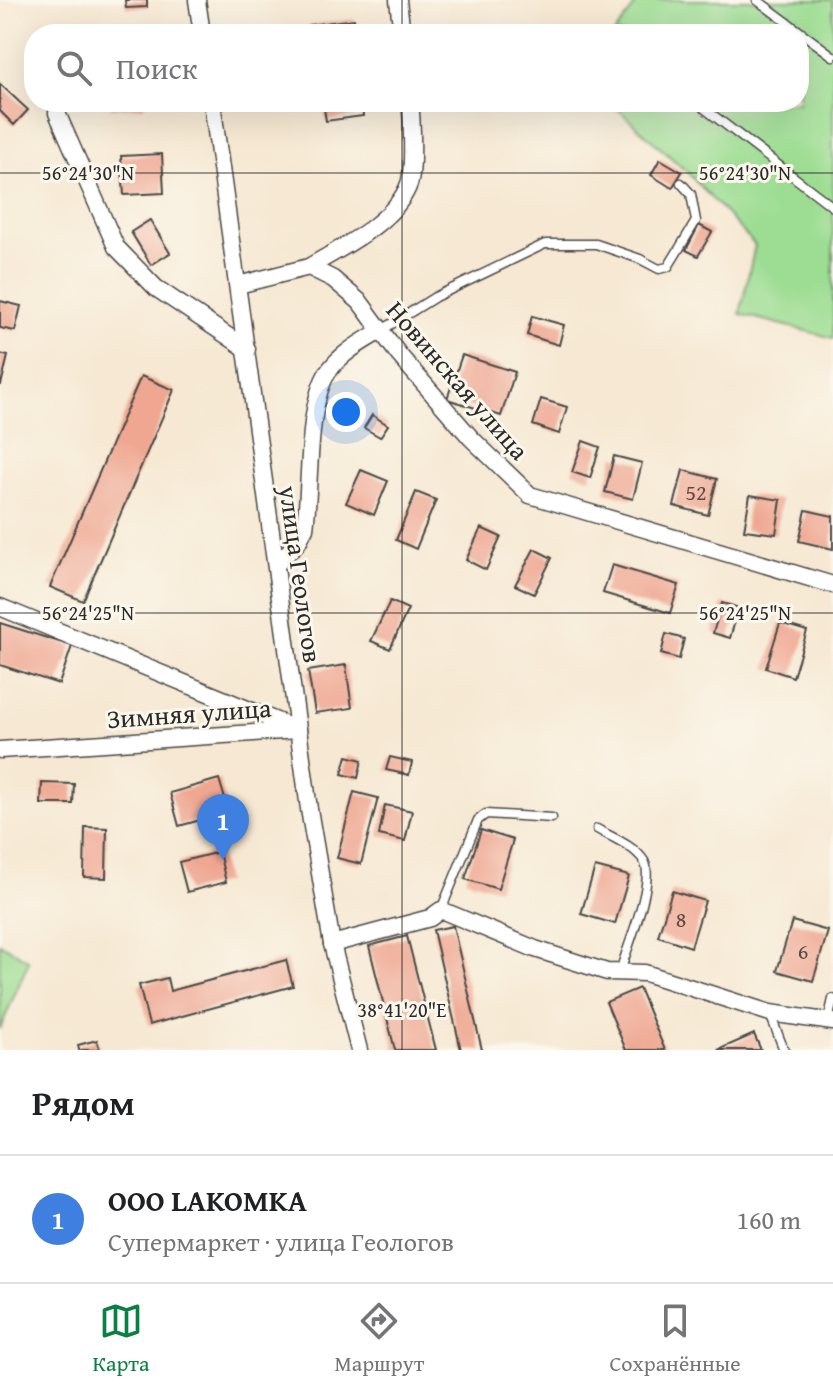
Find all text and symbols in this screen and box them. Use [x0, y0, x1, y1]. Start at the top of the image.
search box [24, 24, 809, 112]
icon: search [52, 46, 96, 90]
text: Поиск [116, 46, 198, 90]
text: 56°24'30"N [42, 158, 134, 187]
text: 56°24'30"N [699, 158, 791, 187]
street label: Новинская улица [378, 292, 539, 469]
your location [326, 392, 366, 432]
house number: 52 [685, 476, 707, 508]
street label: улица Геологов [269, 482, 333, 665]
text: 56°24'25"N [42, 598, 134, 627]
text: 56°24'25"N [699, 598, 791, 627]
street label: Зимняя улица [105, 688, 273, 738]
pin: 1 [197, 794, 249, 860]
house number: 8 [676, 903, 686, 935]
house number: 6 [798, 935, 808, 967]
text: 38°41'20"E [358, 995, 446, 1024]
text: Рядом [32, 1078, 135, 1127]
text: OOO LAKOMKA [108, 1178, 307, 1222]
text: 1 [51, 1200, 65, 1239]
text: 160 m [736, 1200, 801, 1239]
text: Супермаркет · улица Геологов [108, 1222, 454, 1261]
tab: Карта [92, 1299, 149, 1379]
tab: Маршрут [334, 1299, 424, 1379]
tab: Сохранённые [609, 1299, 740, 1379]

